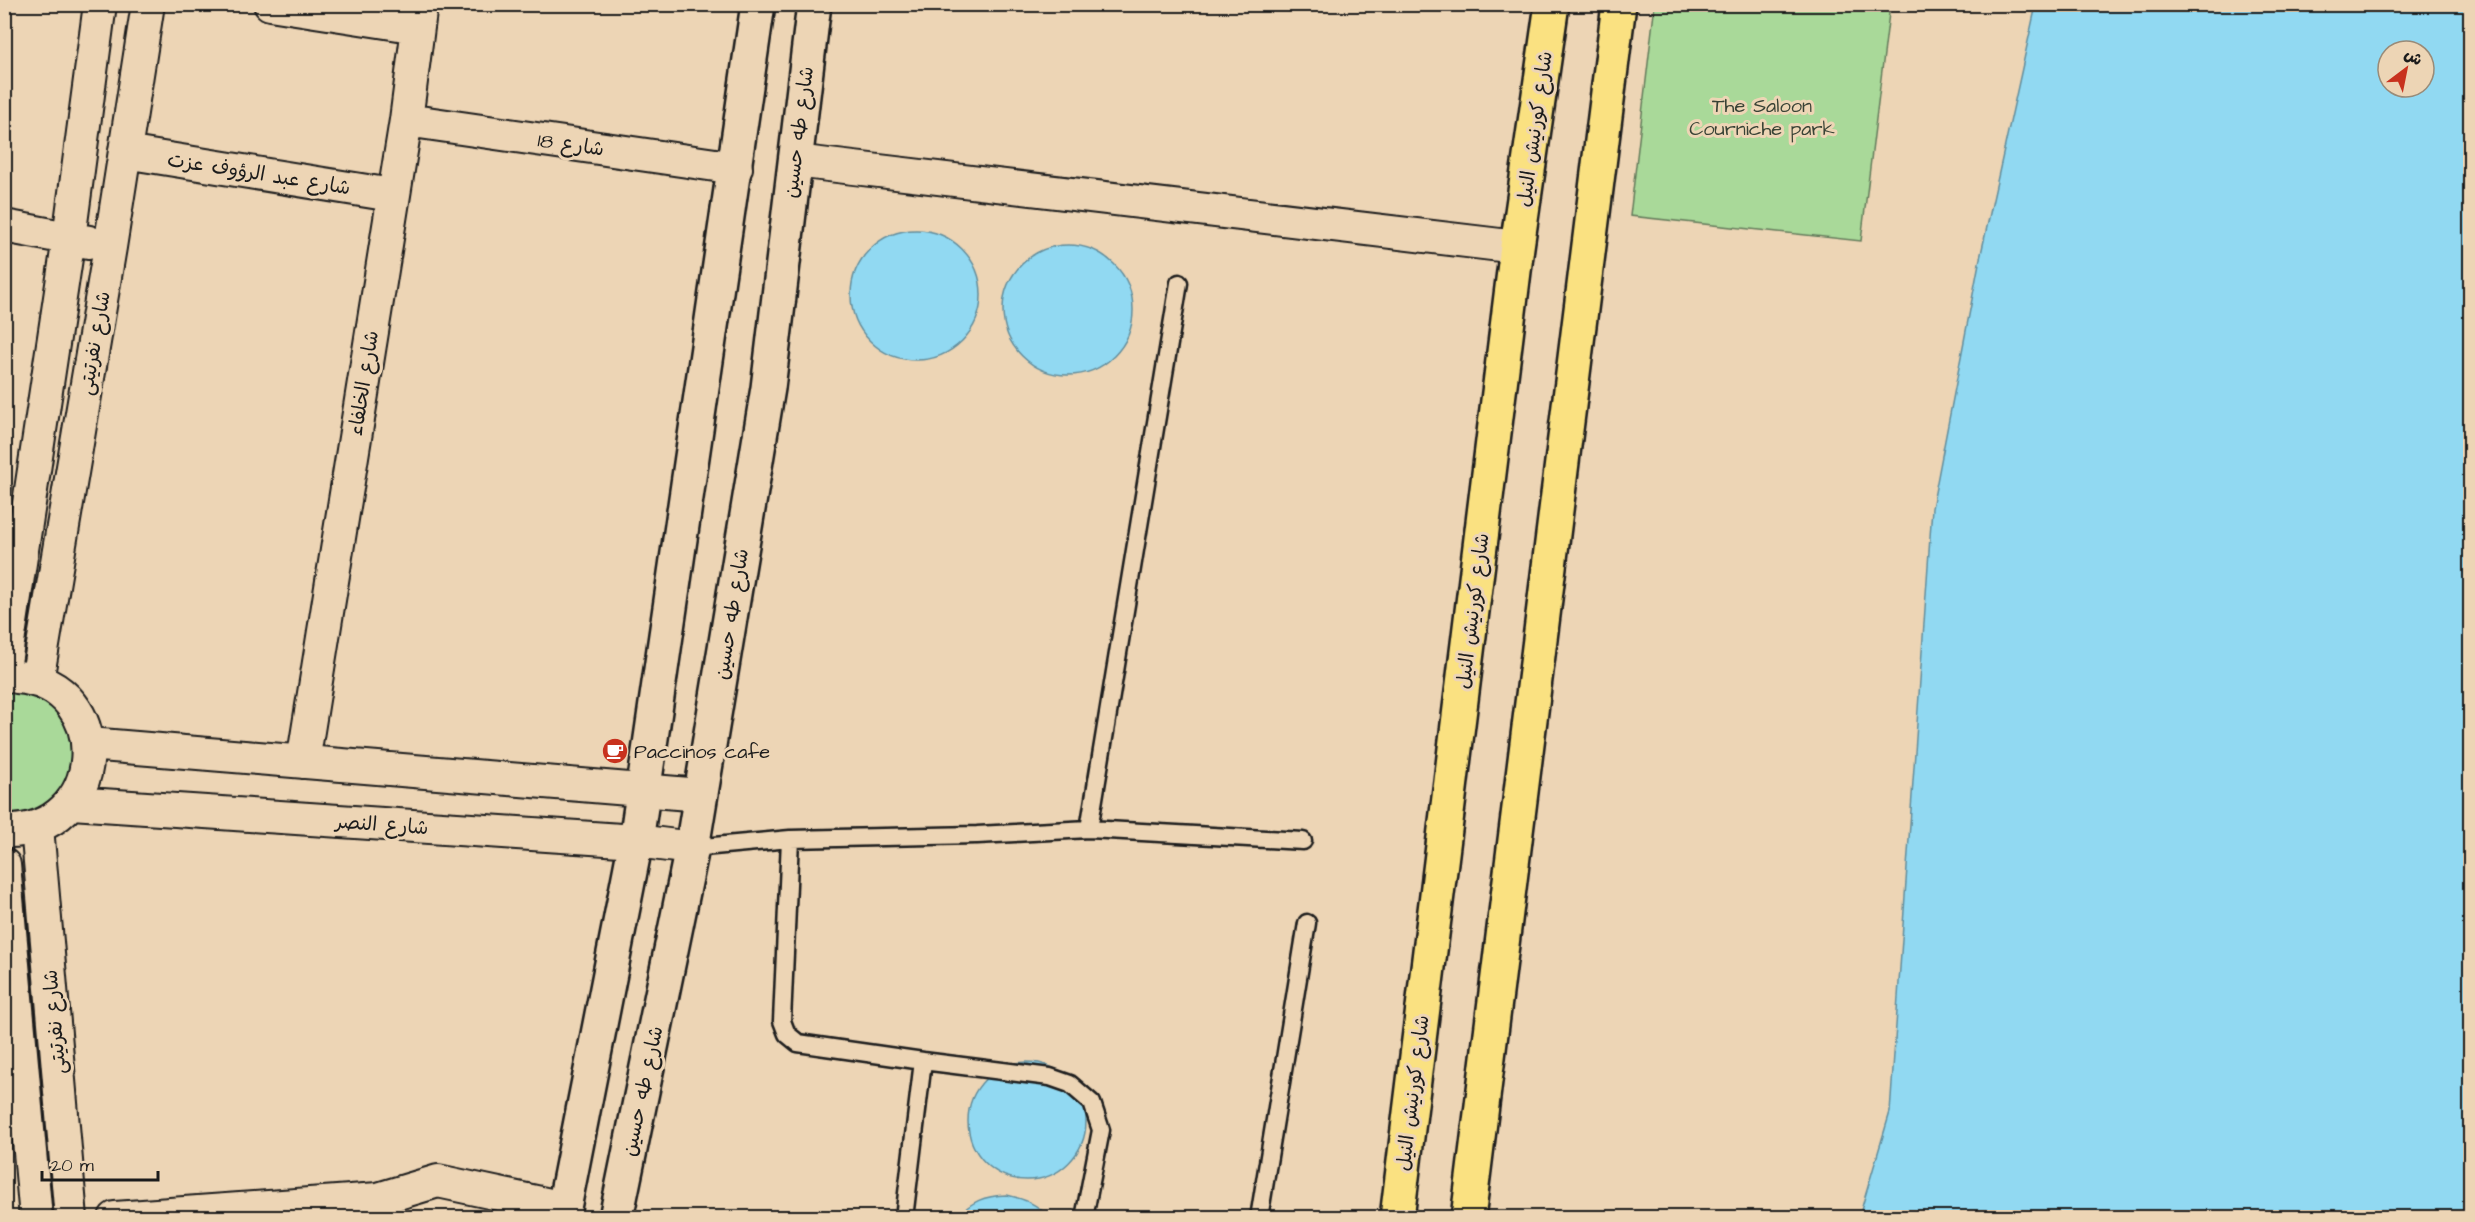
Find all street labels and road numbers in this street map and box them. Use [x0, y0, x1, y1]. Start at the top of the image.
street label: شارع كورنيش النيل [1510, 49, 1560, 209]
street label: شارع طه حسين [777, 65, 821, 200]
street label: شارع 18 [536, 126, 606, 164]
street label: شارع عبد الرؤوف عزت [165, 146, 352, 202]
street label: شارع نفرتيتى [72, 289, 118, 397]
street label: شارع الخلفاء [342, 329, 386, 438]
street label: شارع كورنيش النيل [1450, 532, 1496, 691]
street label: شارع طه حسين [708, 546, 756, 682]
street label: شارع النصر [333, 808, 429, 842]
street label: شارع نفرتيتى [36, 968, 74, 1075]
street label: شارع كورنيش النيل [1390, 1014, 1436, 1173]
street label: شارع طه حسين [615, 1023, 670, 1159]

